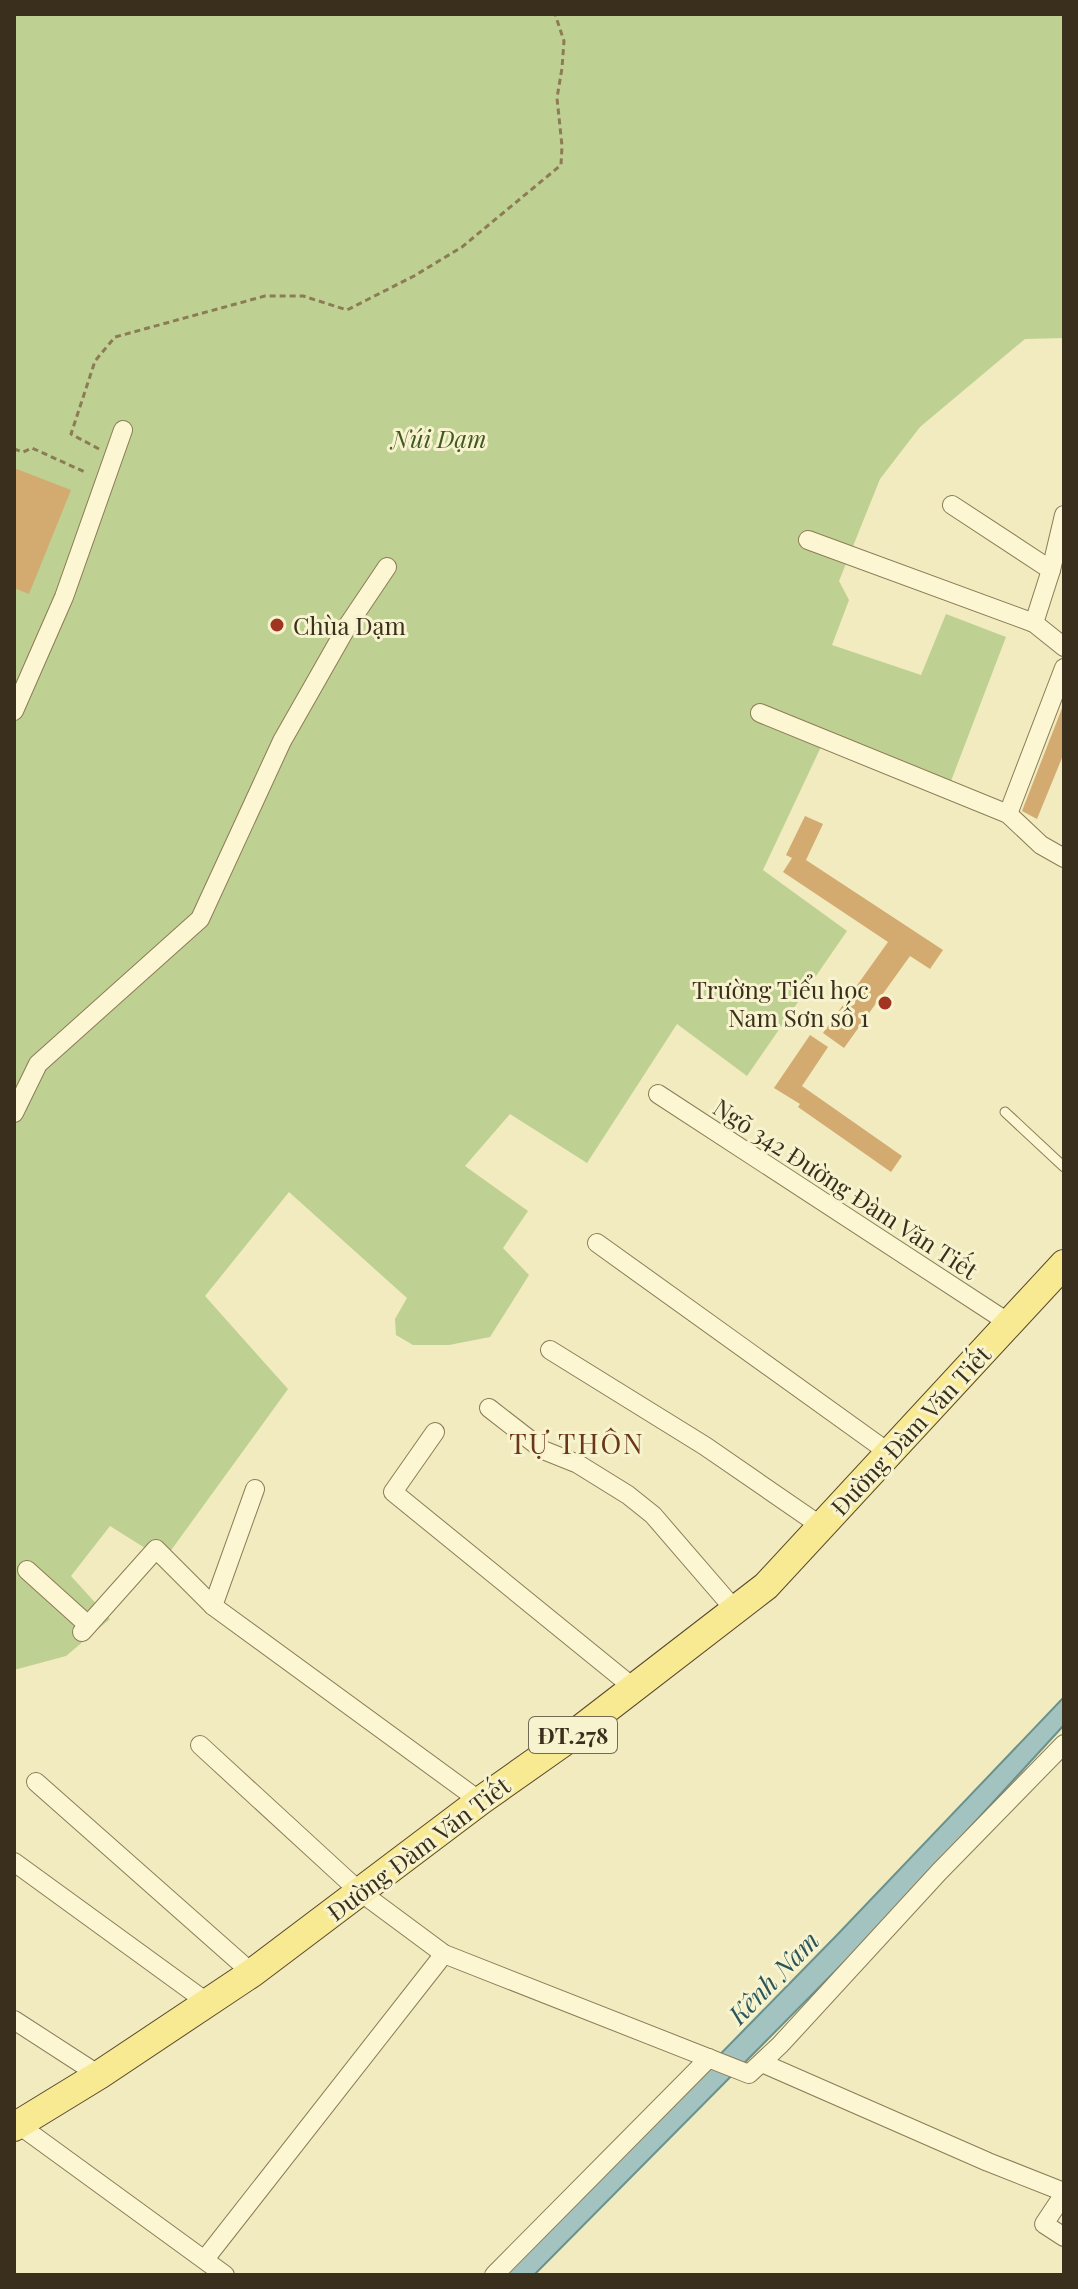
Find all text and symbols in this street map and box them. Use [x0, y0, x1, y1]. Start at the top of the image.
park label: Núi Dạm [390, 422, 486, 454]
place label: Chùa Dạm [293, 609, 406, 641]
marker: Chùa Dạm [268, 616, 286, 634]
place label: Trường Tiểu học Nam Sơn số 1 [692, 973, 869, 1033]
marker: Trường Tiểu học Nam Sơn số 1 [876, 994, 894, 1012]
street label: Ngõ 342 Đường Đàm Văn Tiết [708, 1090, 985, 1286]
street label: Đường Đàm Văn Tiết [822, 1337, 997, 1522]
district label: TỰ THÔN [509, 1424, 645, 1461]
road number: ĐT.278 [529, 1717, 617, 1753]
street label: Đường Đàm Văn Tiết [320, 1768, 516, 1927]
water label: Kênh Nam [719, 1923, 826, 2032]

